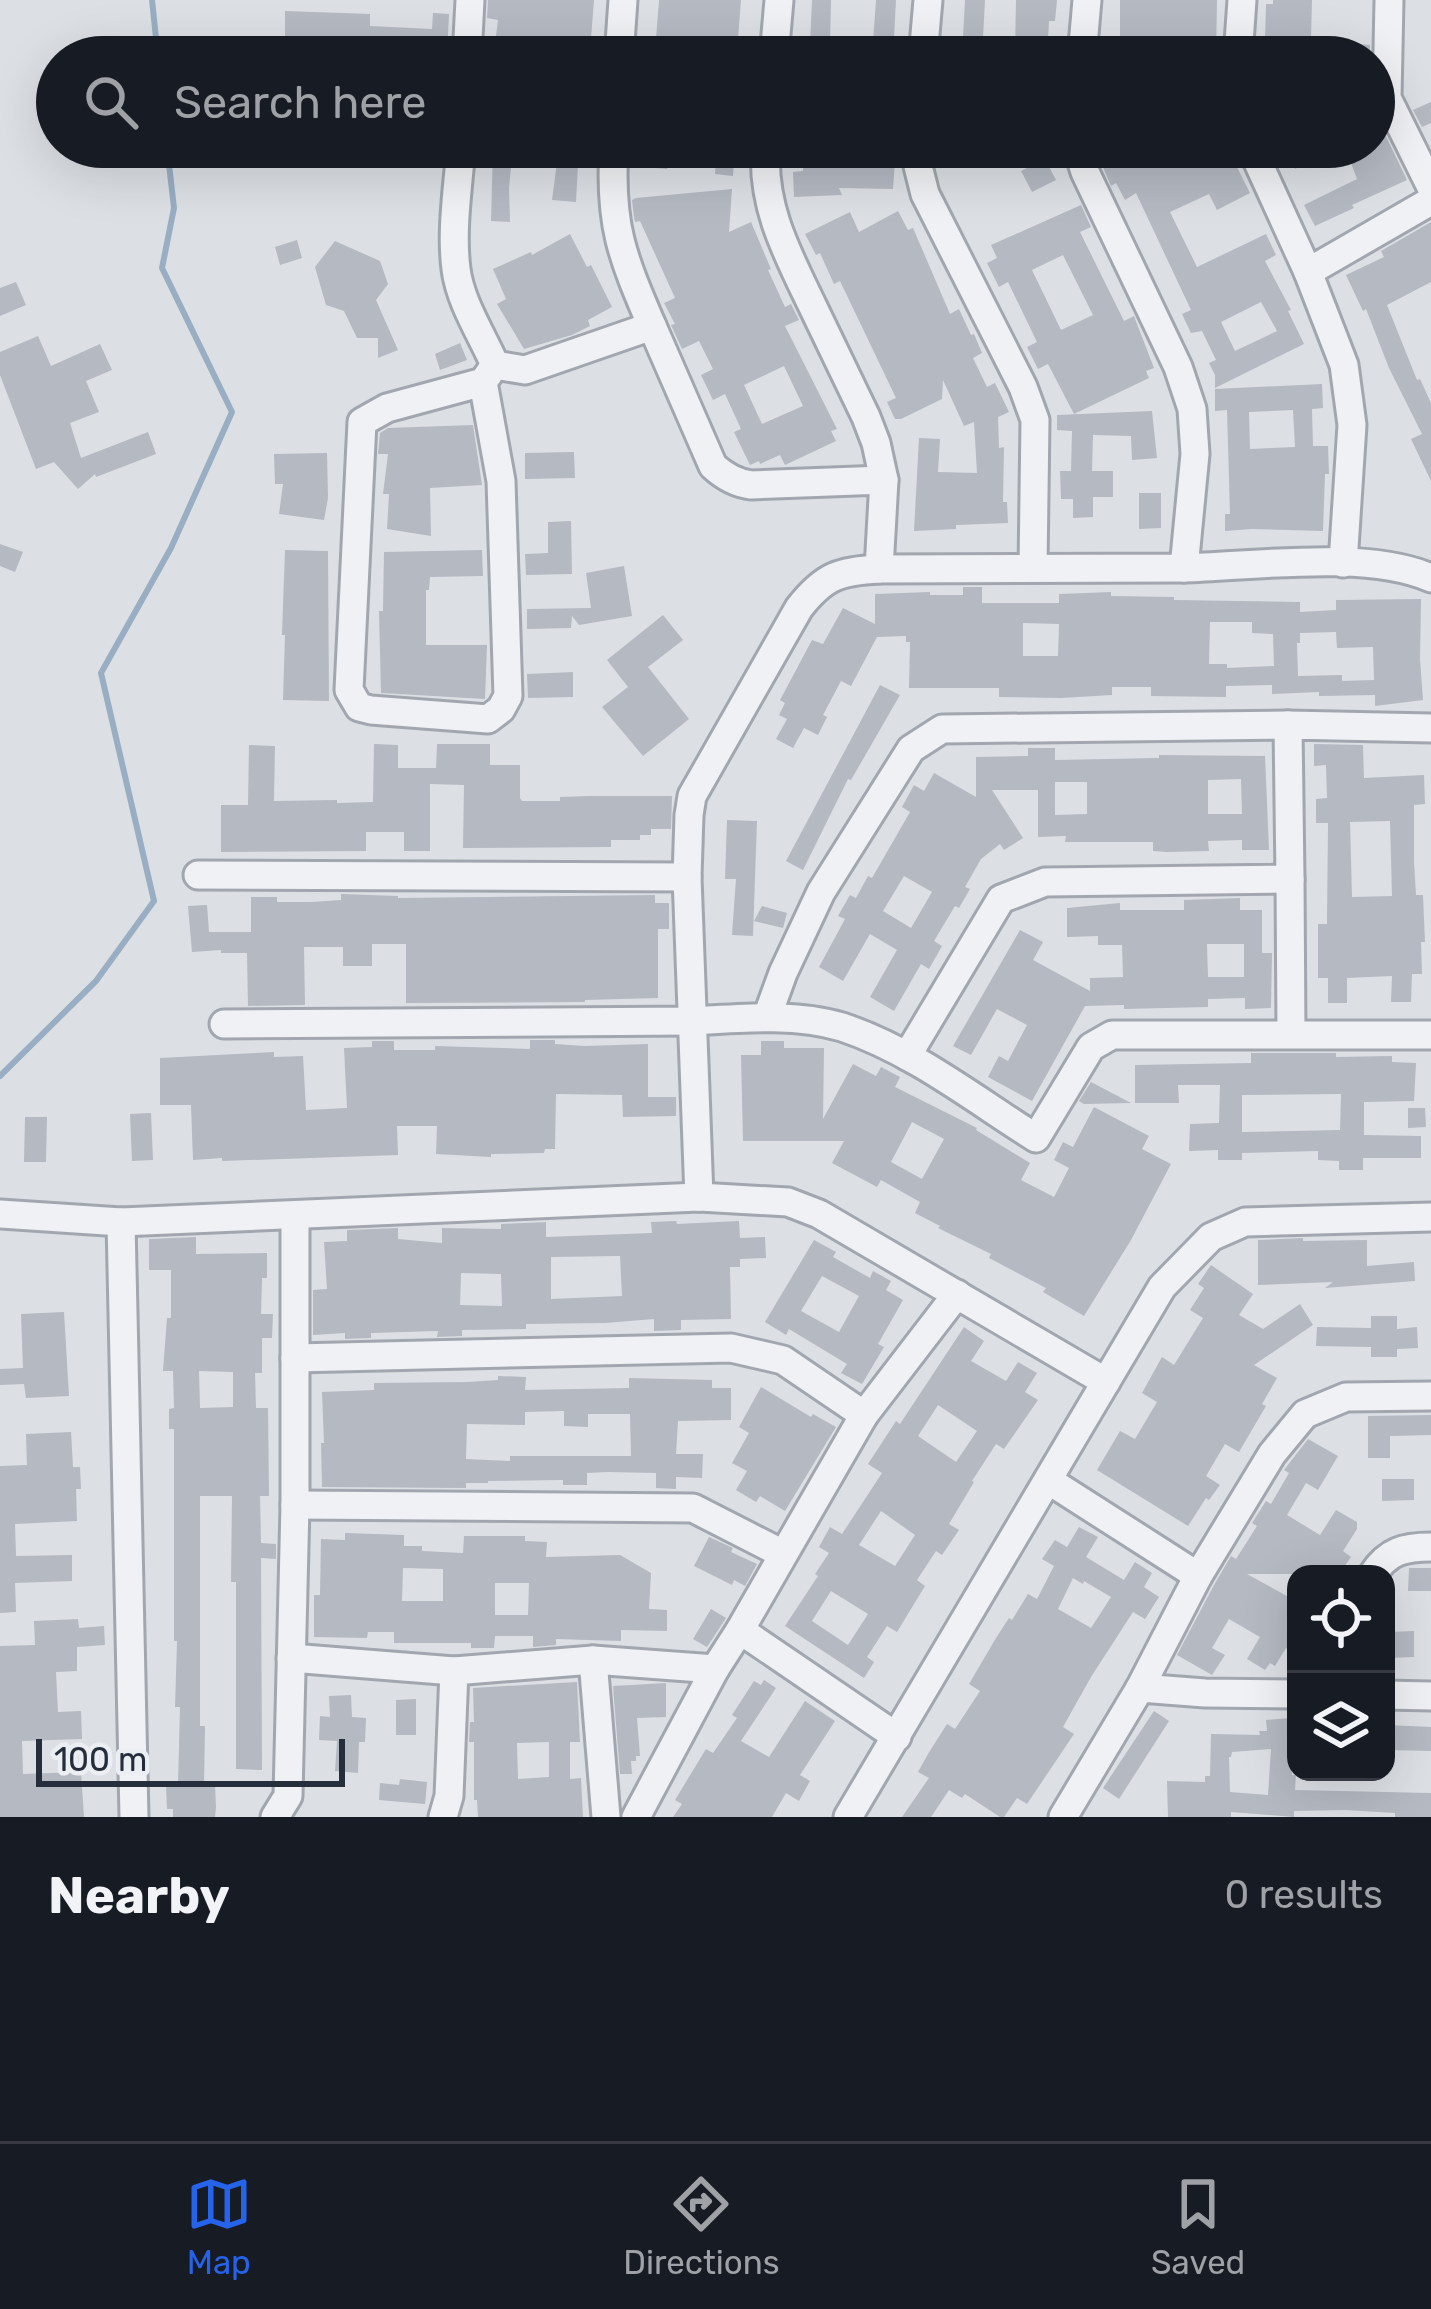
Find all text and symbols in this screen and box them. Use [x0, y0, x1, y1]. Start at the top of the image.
search box [36, 36, 1395, 168]
icon: search [78, 69, 144, 135]
text: Search here [174, 76, 426, 129]
map controls [1287, 1565, 1395, 1781]
button: locate [1287, 1565, 1395, 1673]
button: layers [1287, 1673, 1395, 1781]
scale bar [36, 1733, 345, 1786]
text: 100 m [54, 1740, 147, 1779]
text: Nearby [48, 1865, 230, 1926]
text: 0 results [1224, 1872, 1383, 1918]
tab: Map [186, 2171, 252, 2282]
tab: Directions [623, 2171, 780, 2282]
tab: Saved [1151, 2171, 1245, 2282]

